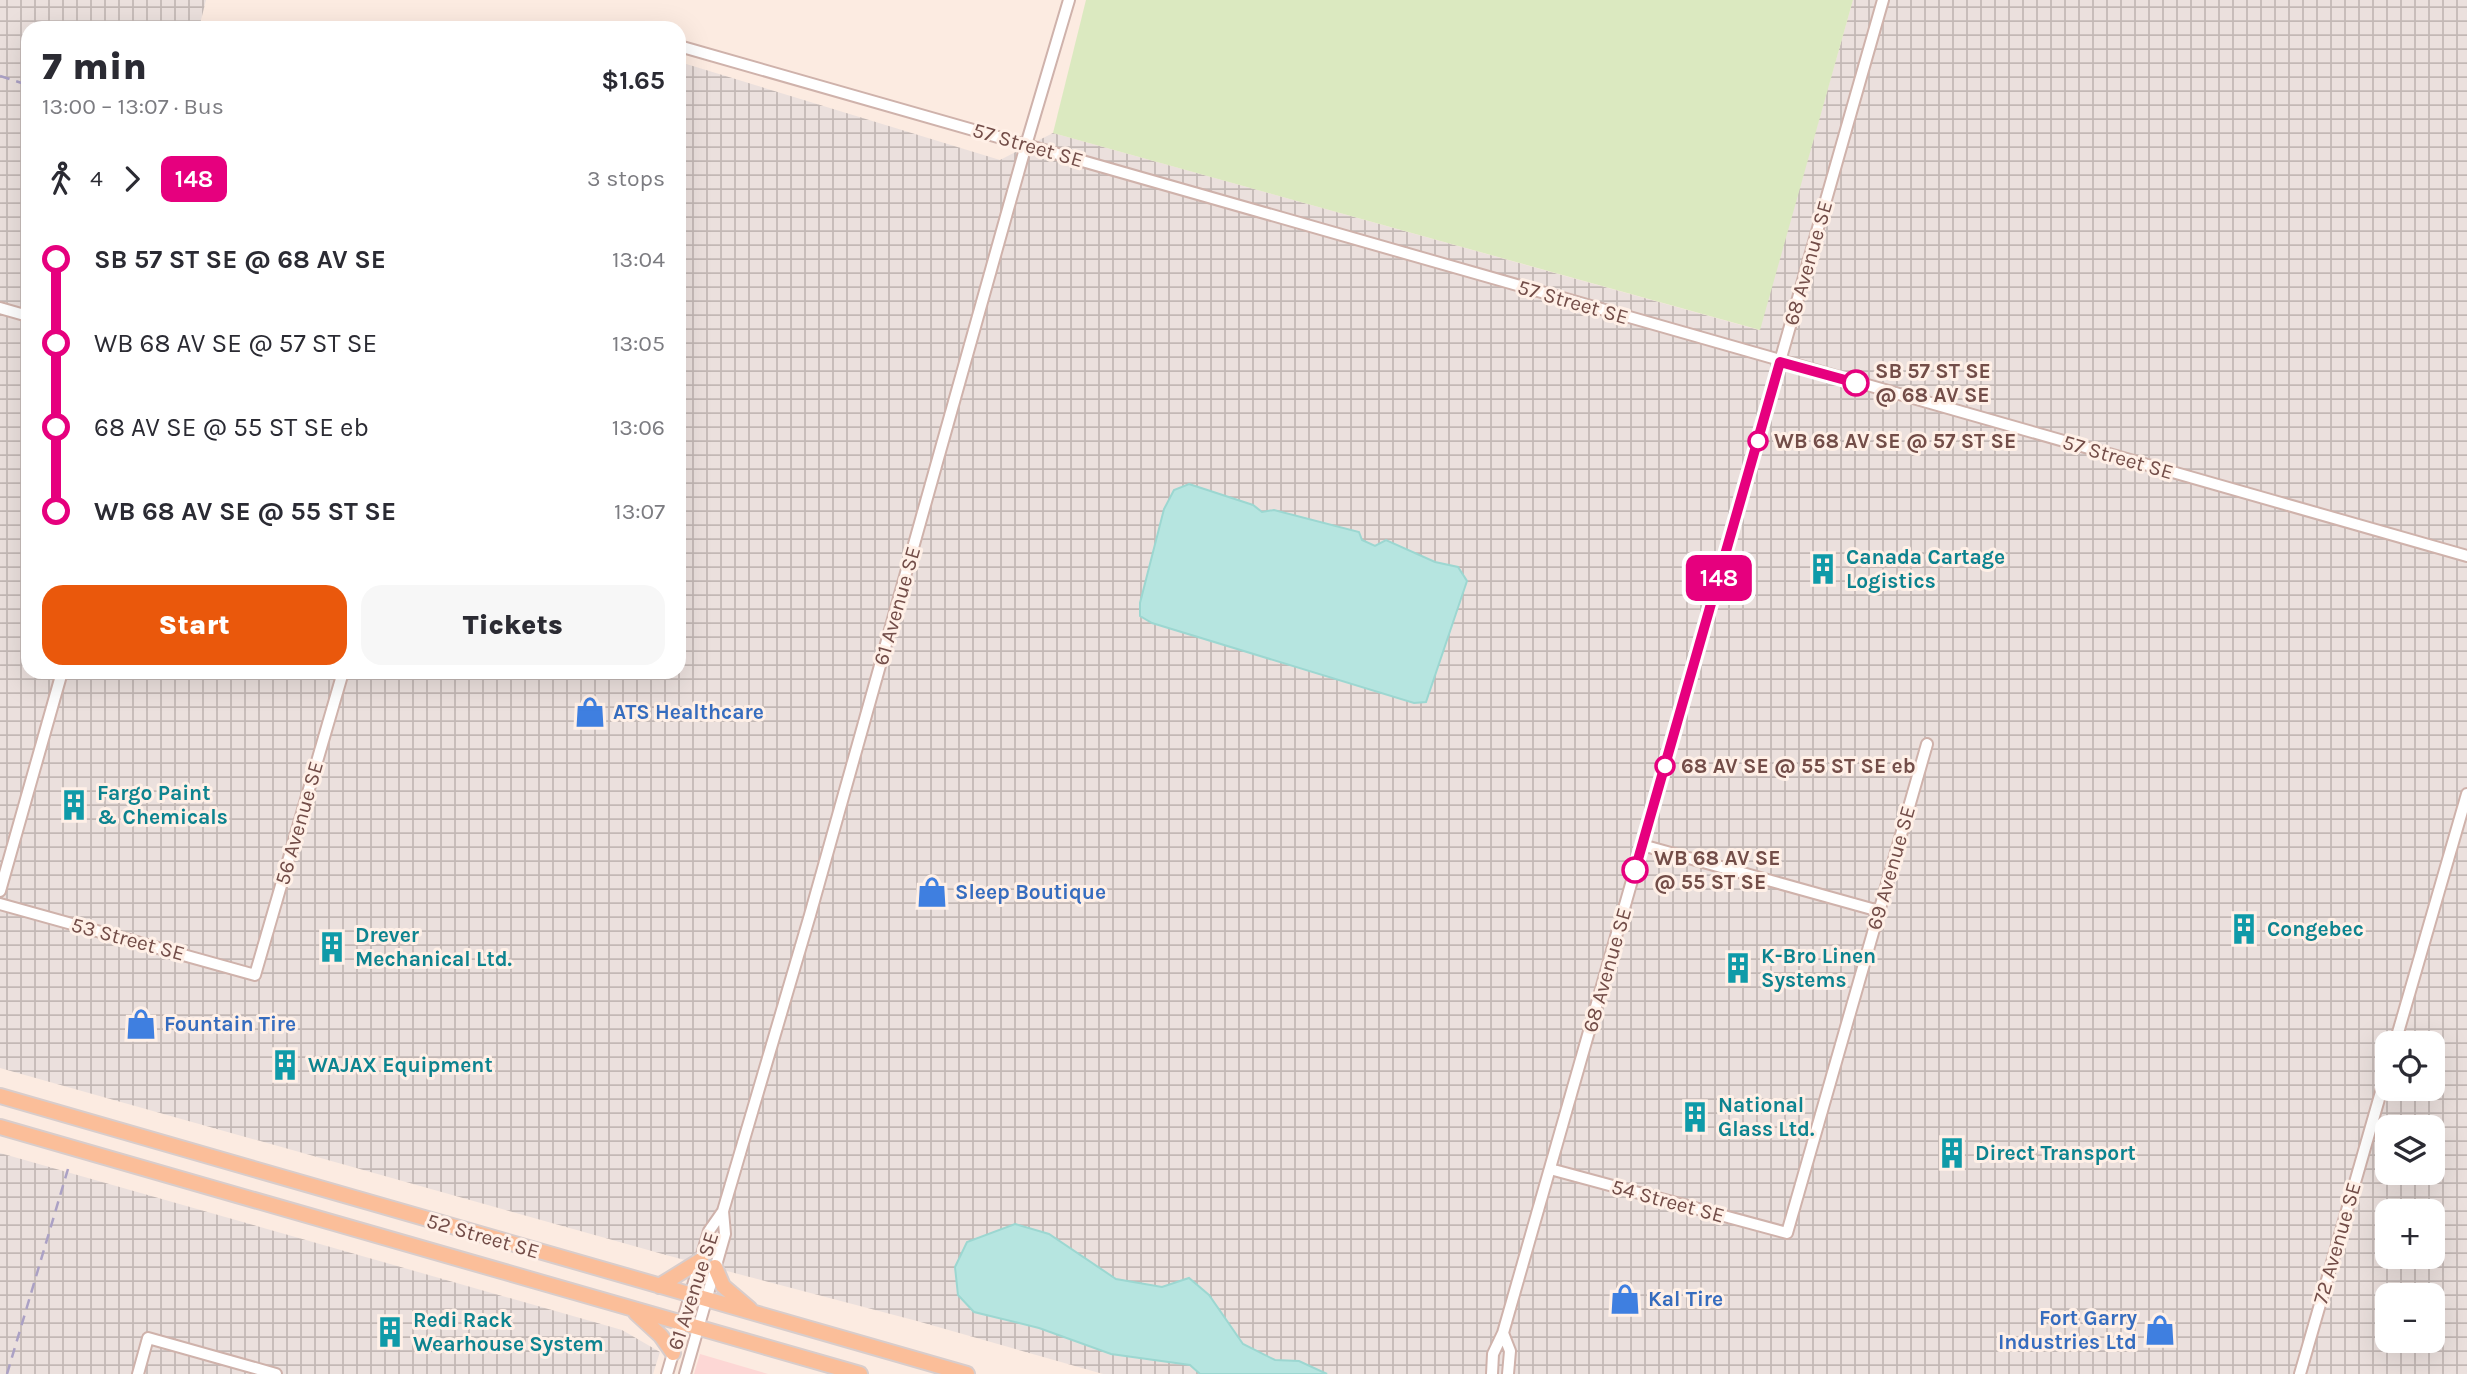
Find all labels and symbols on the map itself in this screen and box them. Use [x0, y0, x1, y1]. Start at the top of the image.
street label: 57 Street SE [970, 118, 1086, 172]
street label: 68 Avenue SE [1779, 198, 1837, 328]
street label: 57 Street SE [1515, 275, 1631, 329]
place label: SB 57 ST SE @ 68 AV SE [1875, 359, 1991, 407]
marker: SB 57 ST SE @ 68 AV SE [1843, 370, 1869, 396]
place label: WB 68 AV SE @ 57 ST SE [1774, 429, 2016, 453]
street label: 57 Street SE [2060, 430, 2176, 484]
marker: WB 68 AV SE @ 57 ST SE [1748, 431, 1768, 451]
street label: 61 Avenue SE [869, 544, 925, 668]
place label: Canada Cartage Logistics [1846, 545, 2005, 593]
building icon: Canada Cartage Logistics [1806, 552, 1840, 586]
line badge: 148 [1679, 555, 1759, 601]
shop icon: ATS Healthcare [573, 695, 607, 729]
place label: ATS Healthcare [613, 700, 764, 724]
place label: 68 AV SE @ 55 ST SE eb [1681, 754, 1916, 778]
marker: 68 AV SE @ 55 ST SE eb [1655, 756, 1675, 776]
street label: 56 Avenue SE [270, 758, 328, 888]
place label: Fargo Paint & Chemicals [97, 781, 228, 829]
building icon: Fargo Paint & Chemicals [57, 788, 91, 822]
street label: 69 Avenue SE [1862, 803, 1920, 933]
place label: WB 68 AV SE @ 55 ST SE [1654, 846, 1781, 894]
marker: WB 68 AV SE @ 55 ST SE [1622, 857, 1648, 883]
shop icon: Sleep Boutique [915, 875, 949, 909]
place label: Sleep Boutique [955, 880, 1106, 905]
street label: 68 Avenue SE [1578, 905, 1636, 1035]
street label: 53 Street SE [69, 912, 187, 966]
building icon: Congebec [2227, 912, 2261, 946]
place label: Congebec [2267, 917, 2364, 941]
place label: Drever Mechanical Ltd. [355, 923, 512, 971]
building icon: Drever Mechanical Ltd. [315, 930, 349, 964]
place label: K-Bro Linen Systems [1761, 944, 1876, 992]
building icon: K-Bro Linen Systems [1721, 951, 1755, 985]
shop icon: Fountain Tire [124, 1007, 158, 1041]
place label: Fountain Tire [164, 1012, 296, 1036]
building icon: WAJAX Equipment [268, 1048, 302, 1082]
place label: WAJAX Equipment [308, 1053, 493, 1078]
place label: National Glass Ltd. [1718, 1093, 1814, 1141]
building icon: National Glass Ltd. [1678, 1100, 1712, 1134]
building icon: Direct Transport [1935, 1136, 1969, 1170]
place label: Direct Transport [1975, 1141, 2136, 1165]
street label: 54 Street SE [1609, 1174, 1727, 1228]
street label: 72 Avenue SE [2308, 1179, 2366, 1307]
street label: 52 Street SE [424, 1208, 542, 1264]
street label: 61 Avenue SE [663, 1229, 723, 1353]
shop icon: Kal Tire [1608, 1282, 1642, 1316]
place label: Kal Tire [1648, 1287, 1723, 1311]
place label: Fort Garry Industries Ltd [1998, 1306, 2137, 1354]
place label: Redi Rack Wearhouse System [413, 1308, 604, 1356]
shop icon: Fort Garry Industries Ltd [2143, 1313, 2177, 1347]
building icon: Redi Rack Wearhouse System [373, 1315, 407, 1349]

